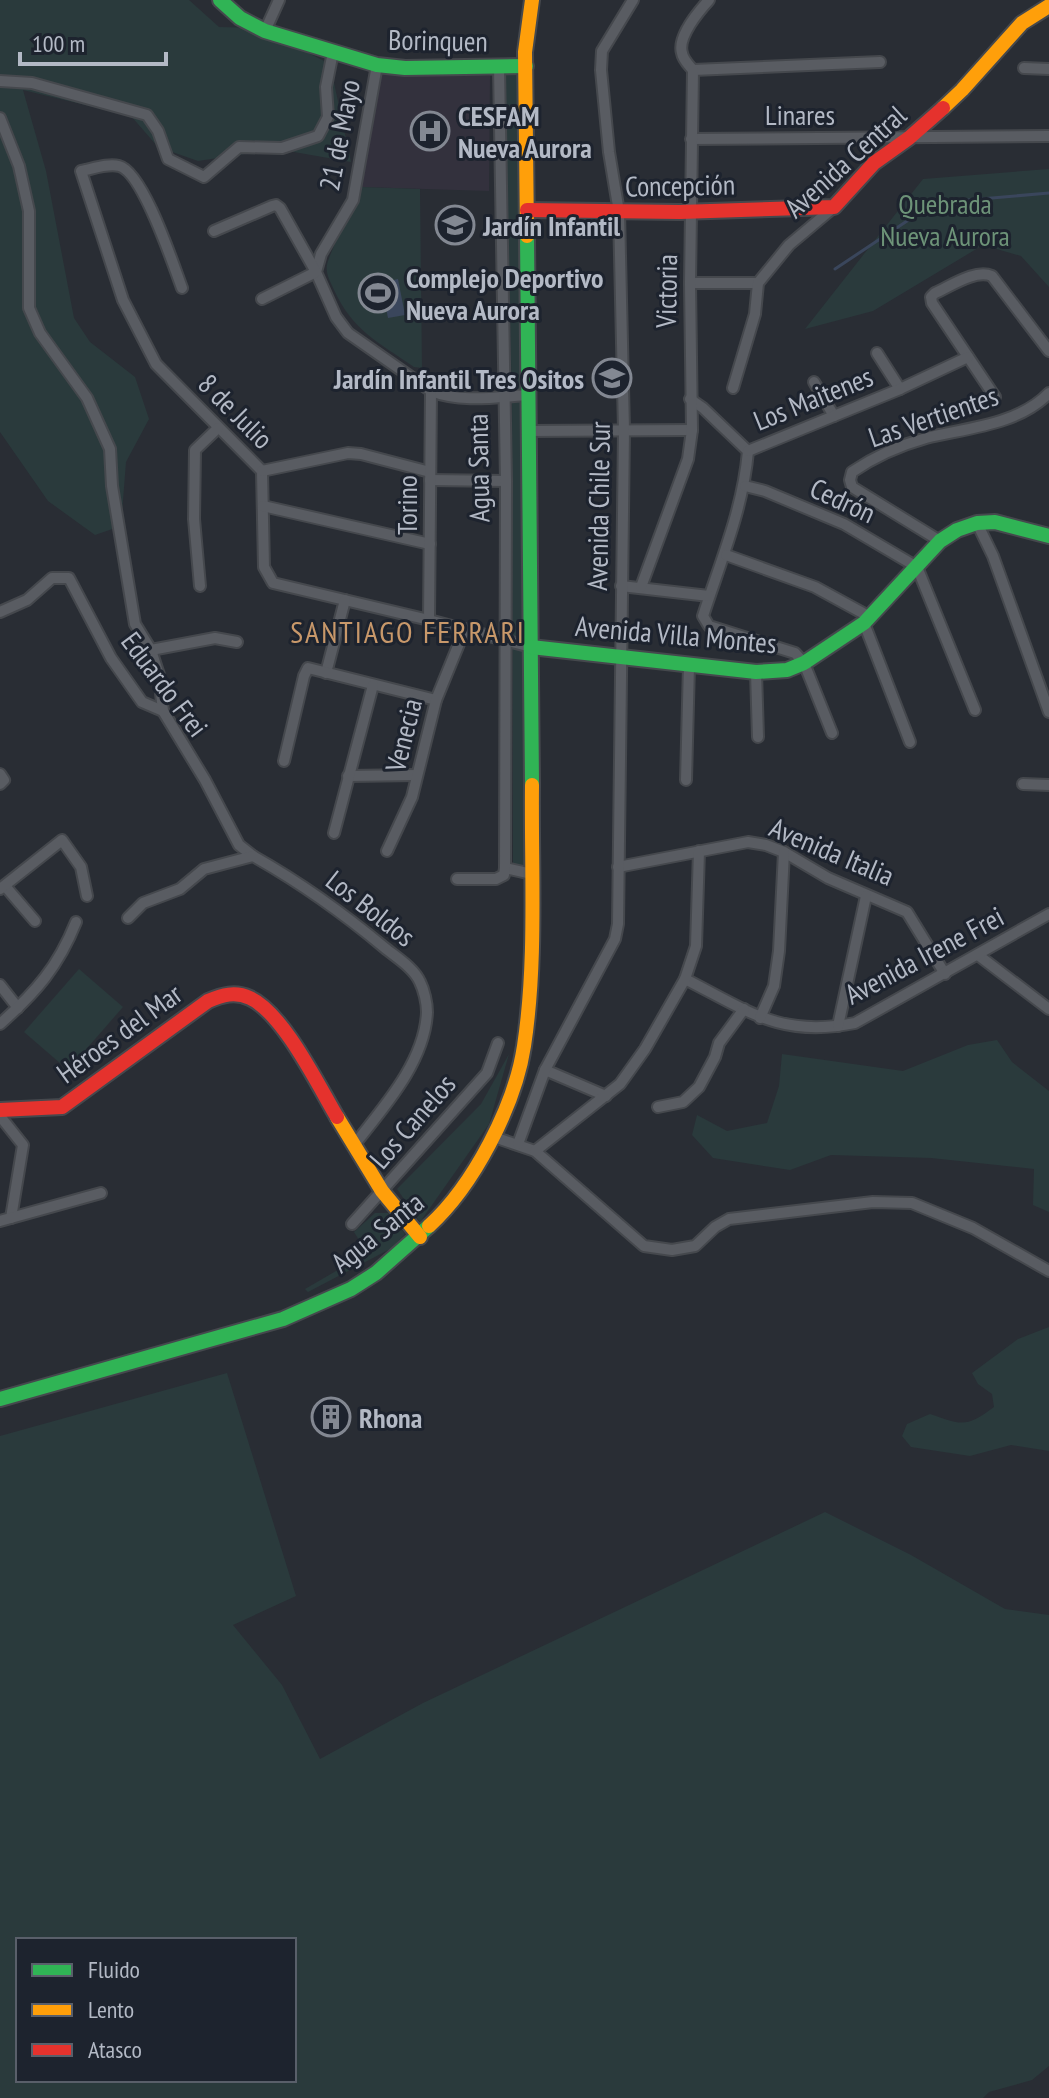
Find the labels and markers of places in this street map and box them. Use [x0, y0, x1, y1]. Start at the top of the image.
place label: CESFAM Nueva Aurora [458, 97, 592, 166]
hospital icon: CESFAM Nueva Aurora [409, 110, 451, 152]
school or university icon: Jardín Infantil [434, 204, 476, 246]
place label: Jardín Infantil [482, 207, 620, 244]
place label: Complejo Deportivo Nueva Aurora [406, 259, 604, 328]
sports icon: Complejo Deportivo Nueva Aurora [357, 272, 399, 314]
school or university icon: Jardín Infantil Tres Ositos [591, 357, 633, 399]
place label: Jardín Infantil Tres Ositos [333, 360, 584, 397]
building icon: Rhona [310, 1396, 352, 1438]
place label: Rhona [359, 1399, 422, 1436]

